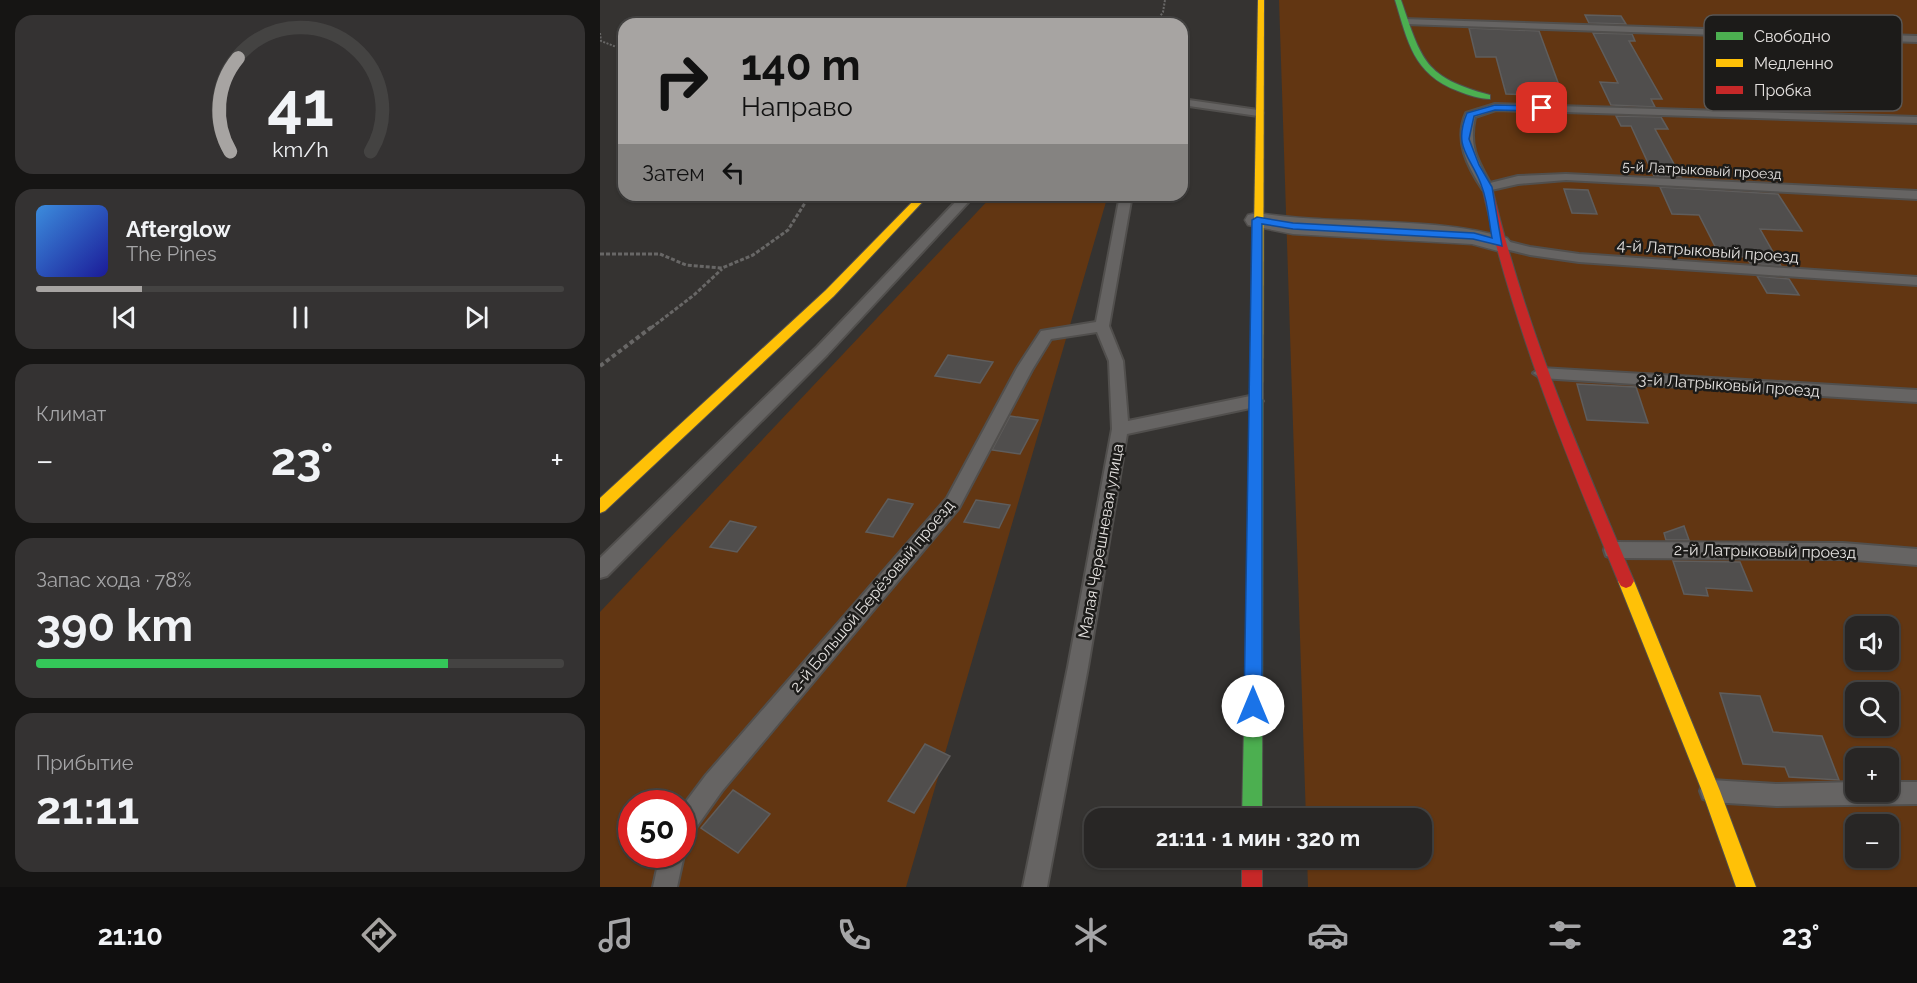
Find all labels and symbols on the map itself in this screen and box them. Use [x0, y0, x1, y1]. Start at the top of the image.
legend [1704, 15, 1902, 111]
text: Свободно [1754, 27, 1830, 46]
text: Медленно [1754, 54, 1833, 73]
text: Пробка [1754, 81, 1812, 100]
pin [1516, 82, 1567, 133]
street label: 5-й Латрыковый проезд [1622, 158, 1782, 182]
street label: 4-й Латрыковый проезд [1616, 235, 1800, 267]
street label: 3-й Латрыковый проезд [1637, 369, 1821, 401]
street label: Малая Черешневая улица [1074, 442, 1128, 640]
street label: 2-й Большой Берёзовый проезд [786, 496, 958, 696]
street label: 2-й Латрыковый проезд [1674, 540, 1856, 562]
position arrow [1221, 674, 1285, 738]
speed limit sign: 50 [618, 790, 696, 868]

